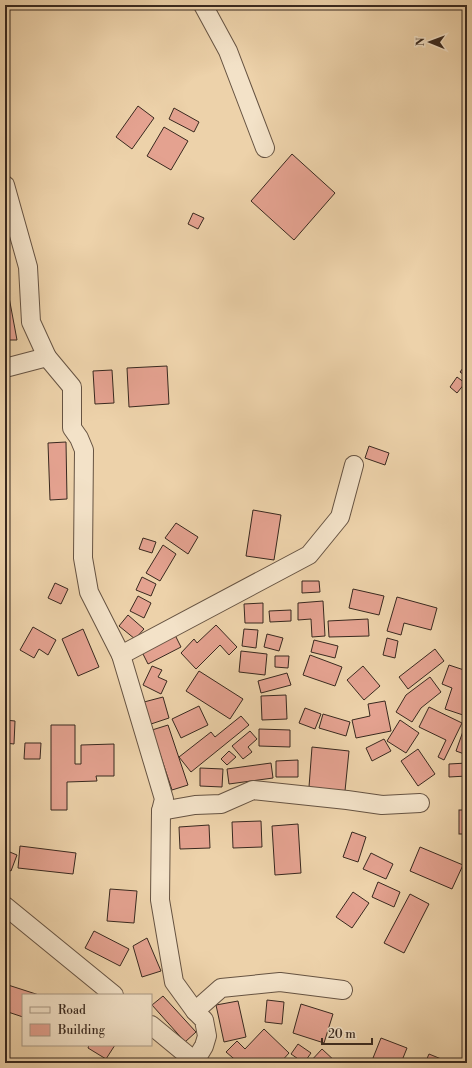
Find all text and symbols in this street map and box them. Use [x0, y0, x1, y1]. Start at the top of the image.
north arrow [410, 22, 450, 62]
text: N [414, 37, 428, 46]
legend [22, 994, 152, 1046]
text: Road [58, 1003, 86, 1018]
scale bar [322, 1020, 372, 1046]
text: Building [57, 1023, 106, 1038]
text: 20 m [328, 1027, 356, 1042]

